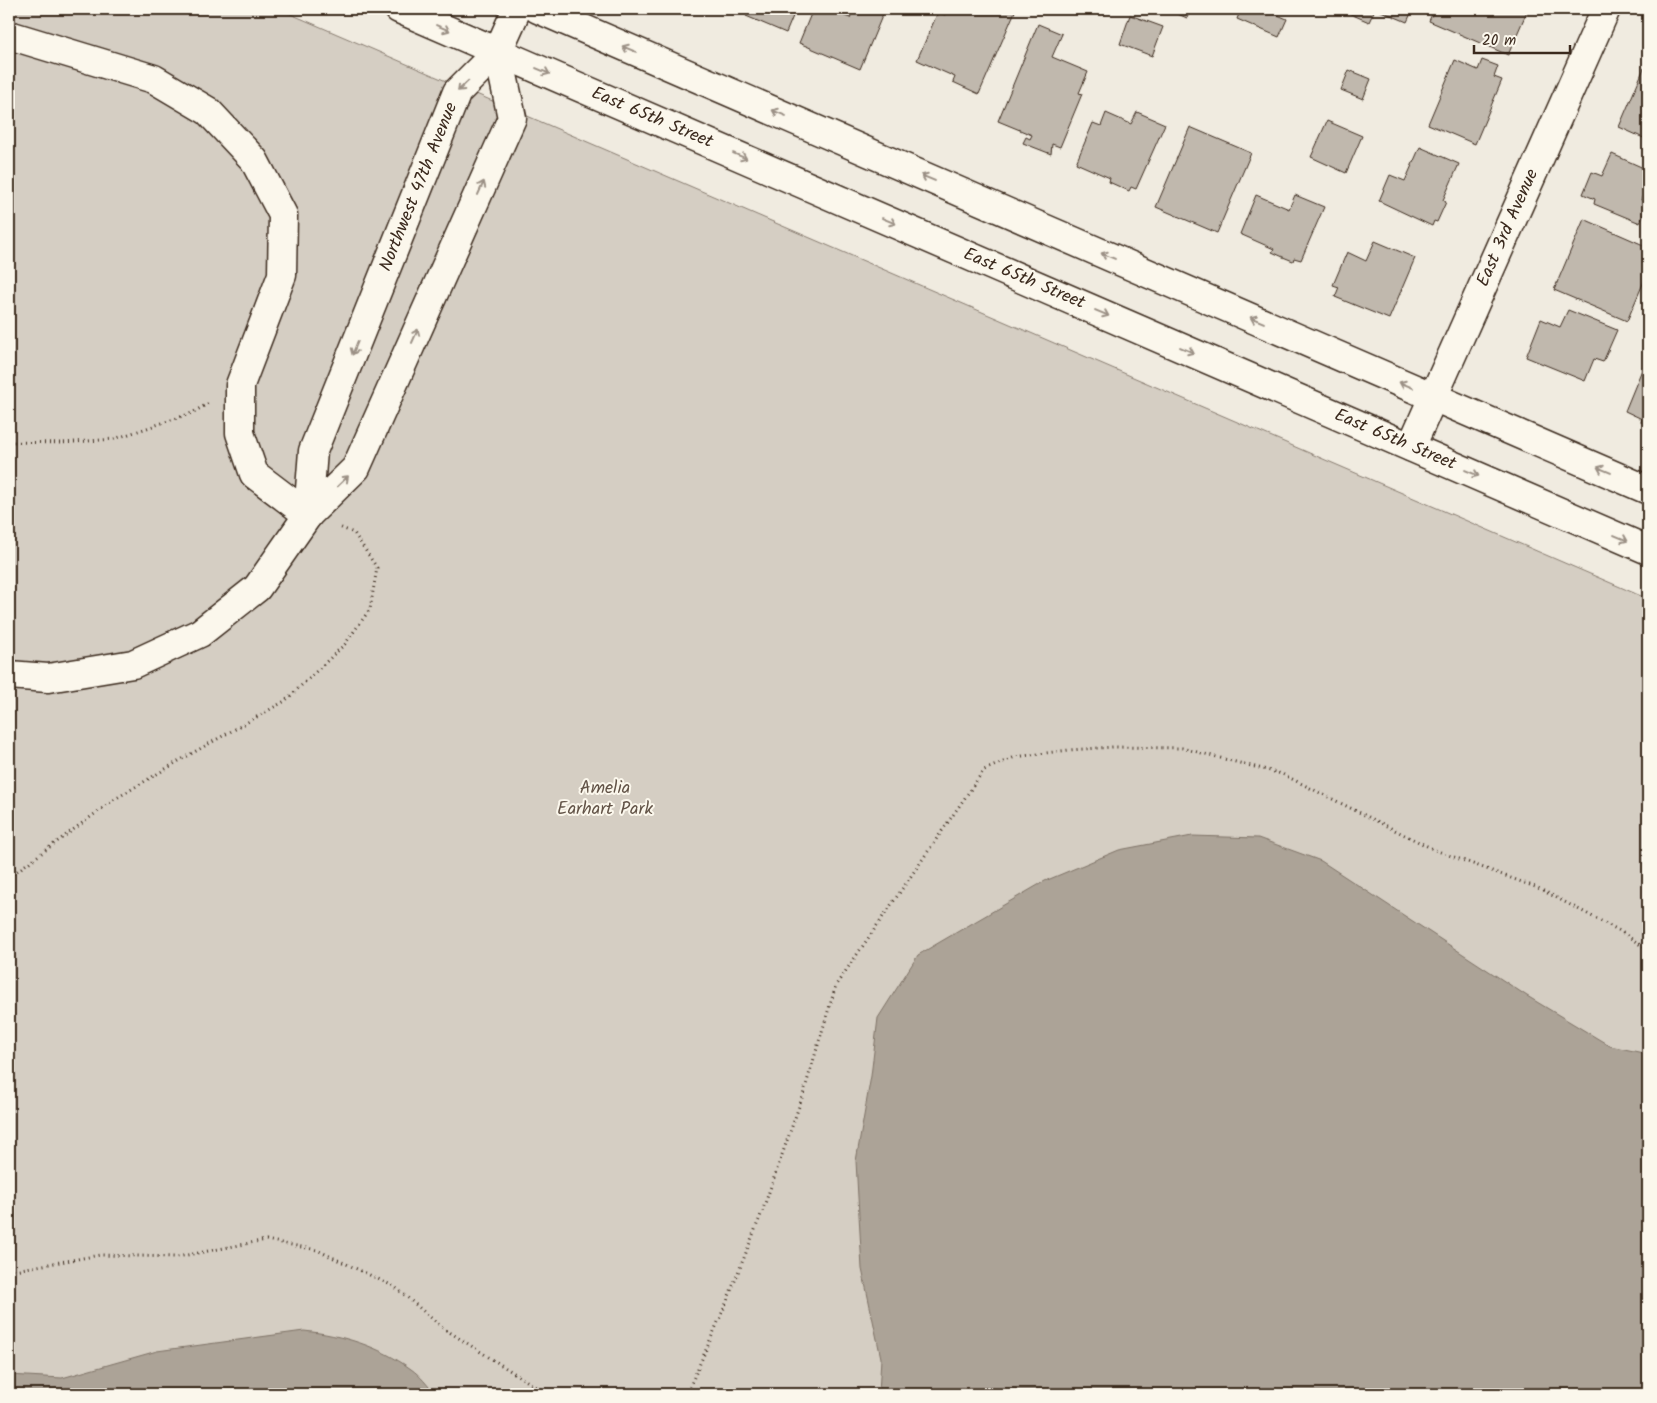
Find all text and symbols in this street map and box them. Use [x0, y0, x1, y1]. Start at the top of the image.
scale bar [1474, 22, 1571, 54]
one-way arrow [435, 24, 450, 34]
text: 20 m [1482, 29, 1516, 53]
one-way arrow [622, 43, 637, 52]
one-way arrow [535, 66, 550, 76]
street label: East 65th Street [587, 79, 718, 157]
one-way arrow [457, 80, 470, 92]
street label: Northwest 47th Avenue [372, 98, 466, 276]
one-way arrow [772, 108, 787, 118]
one-way arrow [732, 152, 747, 162]
street label: East 3rd Avenue [1469, 164, 1547, 292]
one-way arrow [921, 172, 936, 182]
one-way arrow [477, 181, 487, 196]
one-way arrow [881, 216, 896, 226]
street label: East 65th Street [959, 240, 1090, 318]
one-way arrow [1101, 250, 1116, 260]
one-way arrow [1094, 309, 1109, 319]
one-way arrow [1250, 315, 1265, 325]
one-way arrow [411, 329, 421, 344]
one-way arrow [349, 341, 358, 356]
one-way arrow [1179, 345, 1194, 355]
one-way arrow [1399, 379, 1414, 389]
street label: East 65th Street [1330, 401, 1461, 479]
one-way arrow [1596, 465, 1611, 474]
one-way arrow [1464, 469, 1479, 479]
one-way arrow [337, 475, 349, 487]
one-way arrow [1613, 534, 1628, 543]
park label: Amelia Earhart Park [557, 774, 653, 824]

